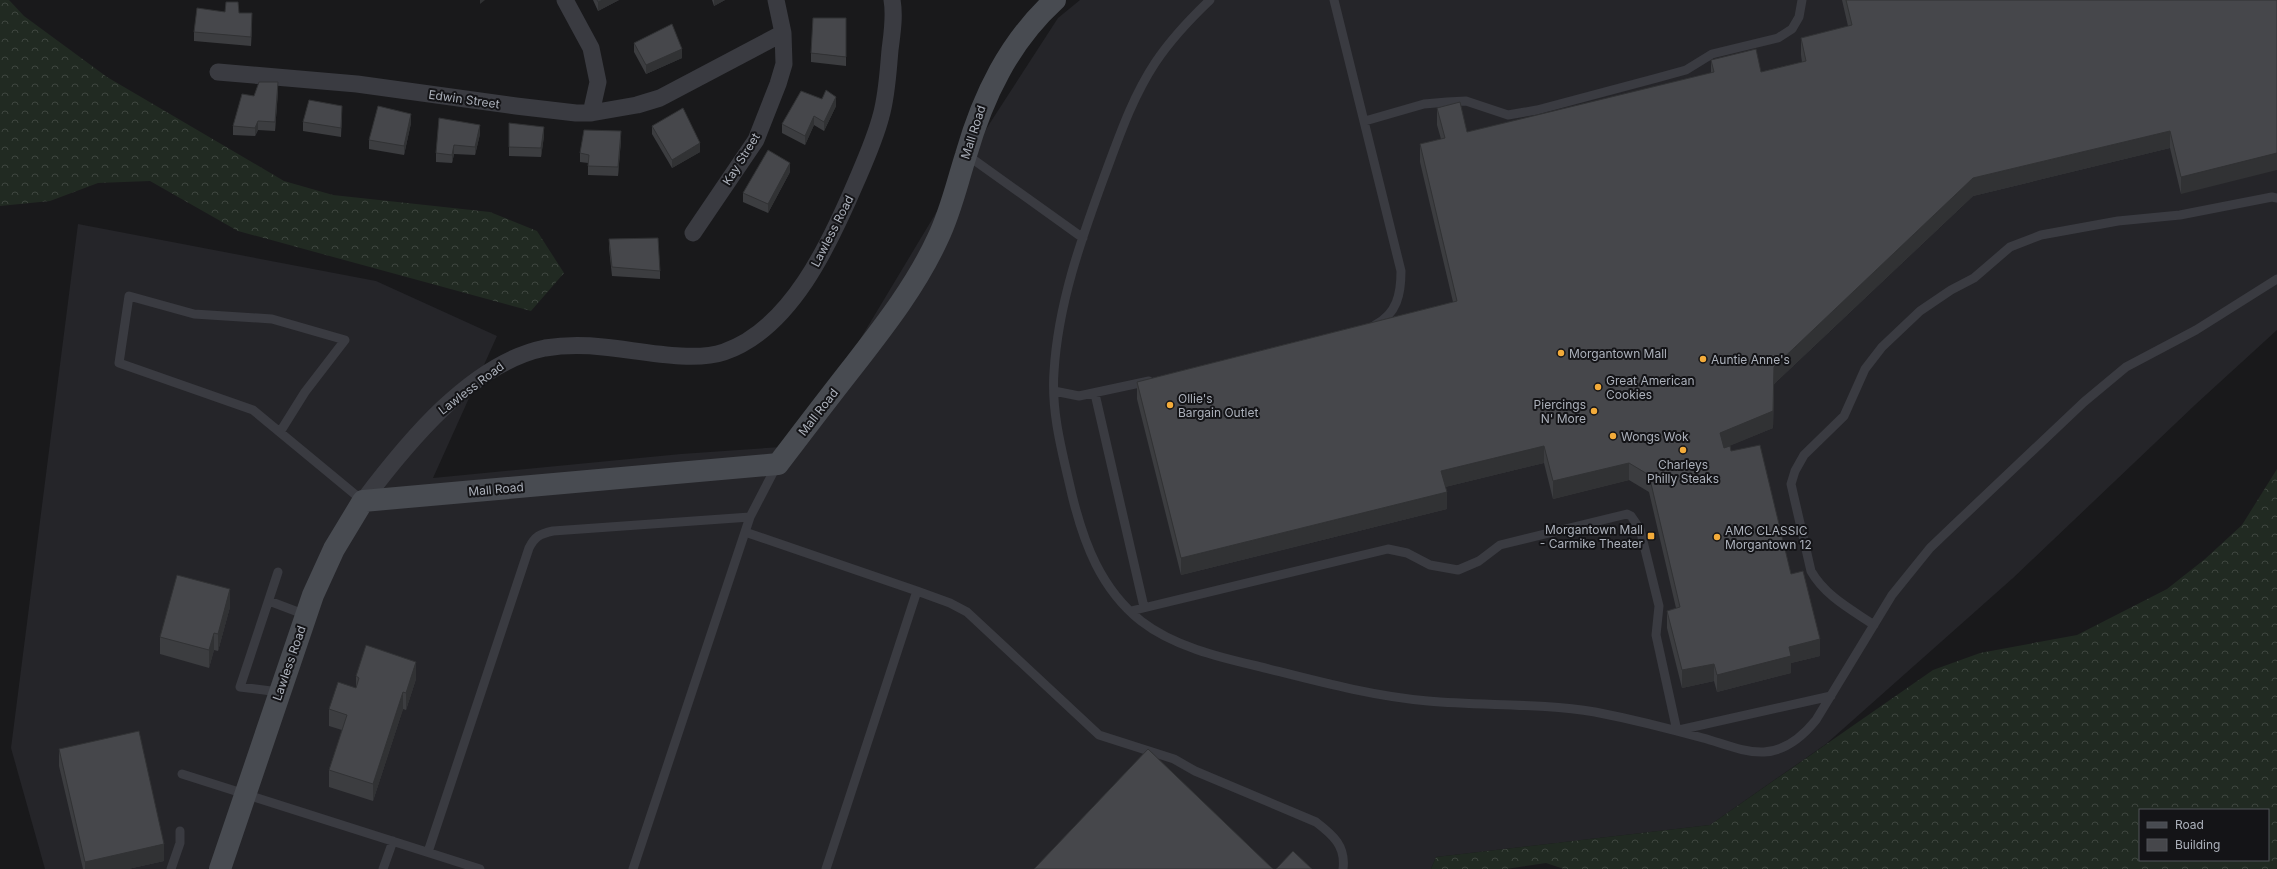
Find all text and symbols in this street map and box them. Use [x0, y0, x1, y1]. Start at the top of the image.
street label: Edwin Street [427, 87, 501, 111]
street label: Mall Road [957, 103, 989, 161]
street label: Kay Street [719, 130, 763, 188]
street label: Lawless Road [808, 193, 856, 269]
place label: Morgantown Mall [1569, 346, 1667, 361]
marker: Morgantown Mall [1556, 348, 1566, 358]
place label: Auntie Anne's [1711, 352, 1790, 367]
marker: Auntie Anne's [1698, 354, 1708, 364]
street label: Lawless Road [435, 358, 507, 418]
place label: Great American Cookies [1606, 373, 1695, 402]
marker: Great American Cookies [1593, 382, 1603, 392]
street label: Mall Road [795, 385, 841, 439]
place label: Ollie's Bargain Outlet [1178, 391, 1258, 420]
place label: Piercings N' More [1534, 397, 1586, 426]
marker: Ollie's Bargain Outlet [1165, 400, 1175, 410]
marker: Piercings N' More [1589, 406, 1599, 416]
place label: Wongs Wok [1621, 429, 1689, 444]
marker: Wongs Wok [1608, 431, 1618, 441]
marker: Charleys Philly Steaks [1678, 445, 1688, 455]
place label: Charleys Philly Steaks [1647, 457, 1719, 486]
street label: Mall Road [468, 479, 524, 499]
place label: Morgantown Mall - Carmike Theater [1540, 522, 1643, 551]
place label: AMC CLASSIC Morgantown 12 [1725, 523, 1812, 552]
marker: Morgantown Mall - Carmike Theater [1646, 531, 1656, 541]
marker: AMC CLASSIC Morgantown 12 [1712, 532, 1722, 542]
street label: Lawless Road [269, 624, 309, 702]
legend [2139, 809, 2269, 861]
text: Road [2175, 817, 2204, 832]
text: Building [2175, 837, 2220, 852]

